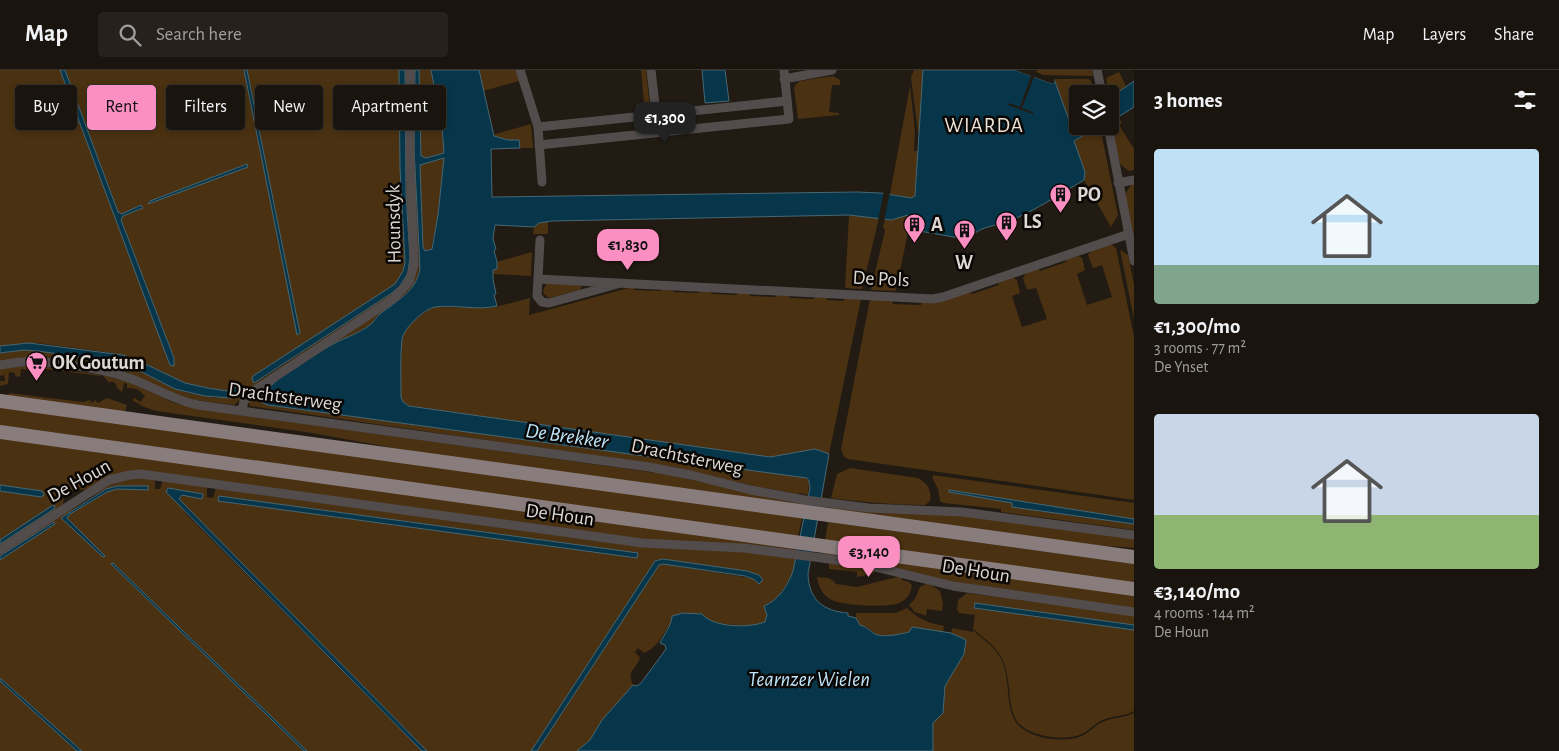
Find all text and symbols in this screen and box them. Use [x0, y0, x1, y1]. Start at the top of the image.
search box [98, 12, 448, 57]
icon: search [116, 21, 144, 49]
text: Map [25, 22, 68, 46]
text: Search here [156, 25, 242, 44]
text: Map [1363, 26, 1394, 44]
text: Layers [1422, 26, 1466, 44]
text: Share [1494, 26, 1534, 44]
chip: Buy [15, 85, 77, 130]
chip: Rent [87, 85, 156, 130]
chip: Filters [166, 85, 245, 130]
chip: New [255, 85, 323, 130]
chip: Apartment [333, 85, 446, 130]
map controls [1069, 85, 1119, 135]
button: layers [1069, 85, 1119, 135]
icon: filters [1511, 86, 1539, 114]
text: 3 homes [1154, 90, 1223, 111]
pin: €1,300 [624, 102, 706, 144]
text: €1,300 [645, 110, 685, 126]
district label: WIARDA [944, 115, 1024, 136]
icon: home [1302, 181, 1392, 271]
building icon: PO [1049, 183, 1073, 214]
street label: Hounsdyk [383, 184, 405, 264]
place label: PO [1077, 185, 1101, 205]
building icon: LS [995, 210, 1019, 241]
place label: LS [1023, 212, 1042, 232]
building icon: A [903, 213, 927, 244]
place label: A [931, 215, 943, 235]
building icon: W [952, 219, 976, 250]
pin: €1,830 [587, 228, 669, 271]
text: €1,830 [608, 237, 648, 253]
place label: W [955, 253, 973, 273]
street label: De Pols [852, 268, 910, 290]
text: €1,300/mo [1154, 316, 1240, 337]
text: 3 rooms · 77 m² [1154, 340, 1246, 356]
supermarket icon: OK Goutum [24, 351, 48, 382]
place label: OK Goutum [52, 353, 145, 373]
text: De Ynset [1154, 359, 1208, 375]
street label: Drachtsterweg [227, 379, 343, 415]
water label: De Brekker [524, 420, 611, 452]
street label: Drachtsterweg [629, 435, 745, 479]
icon: home [1302, 446, 1392, 536]
street label: De Houn [44, 456, 114, 506]
street label: De Houn [525, 500, 595, 530]
pin: €3,140 [828, 536, 910, 578]
text: €3,140 [849, 544, 889, 560]
street label: De Houn [940, 556, 1012, 586]
text: €3,140/mo [1154, 581, 1240, 602]
text: 4 rooms · 144 m² [1154, 605, 1255, 621]
text: De Houn [1154, 624, 1209, 640]
water label: Tearnzer Wielen [748, 669, 870, 690]

